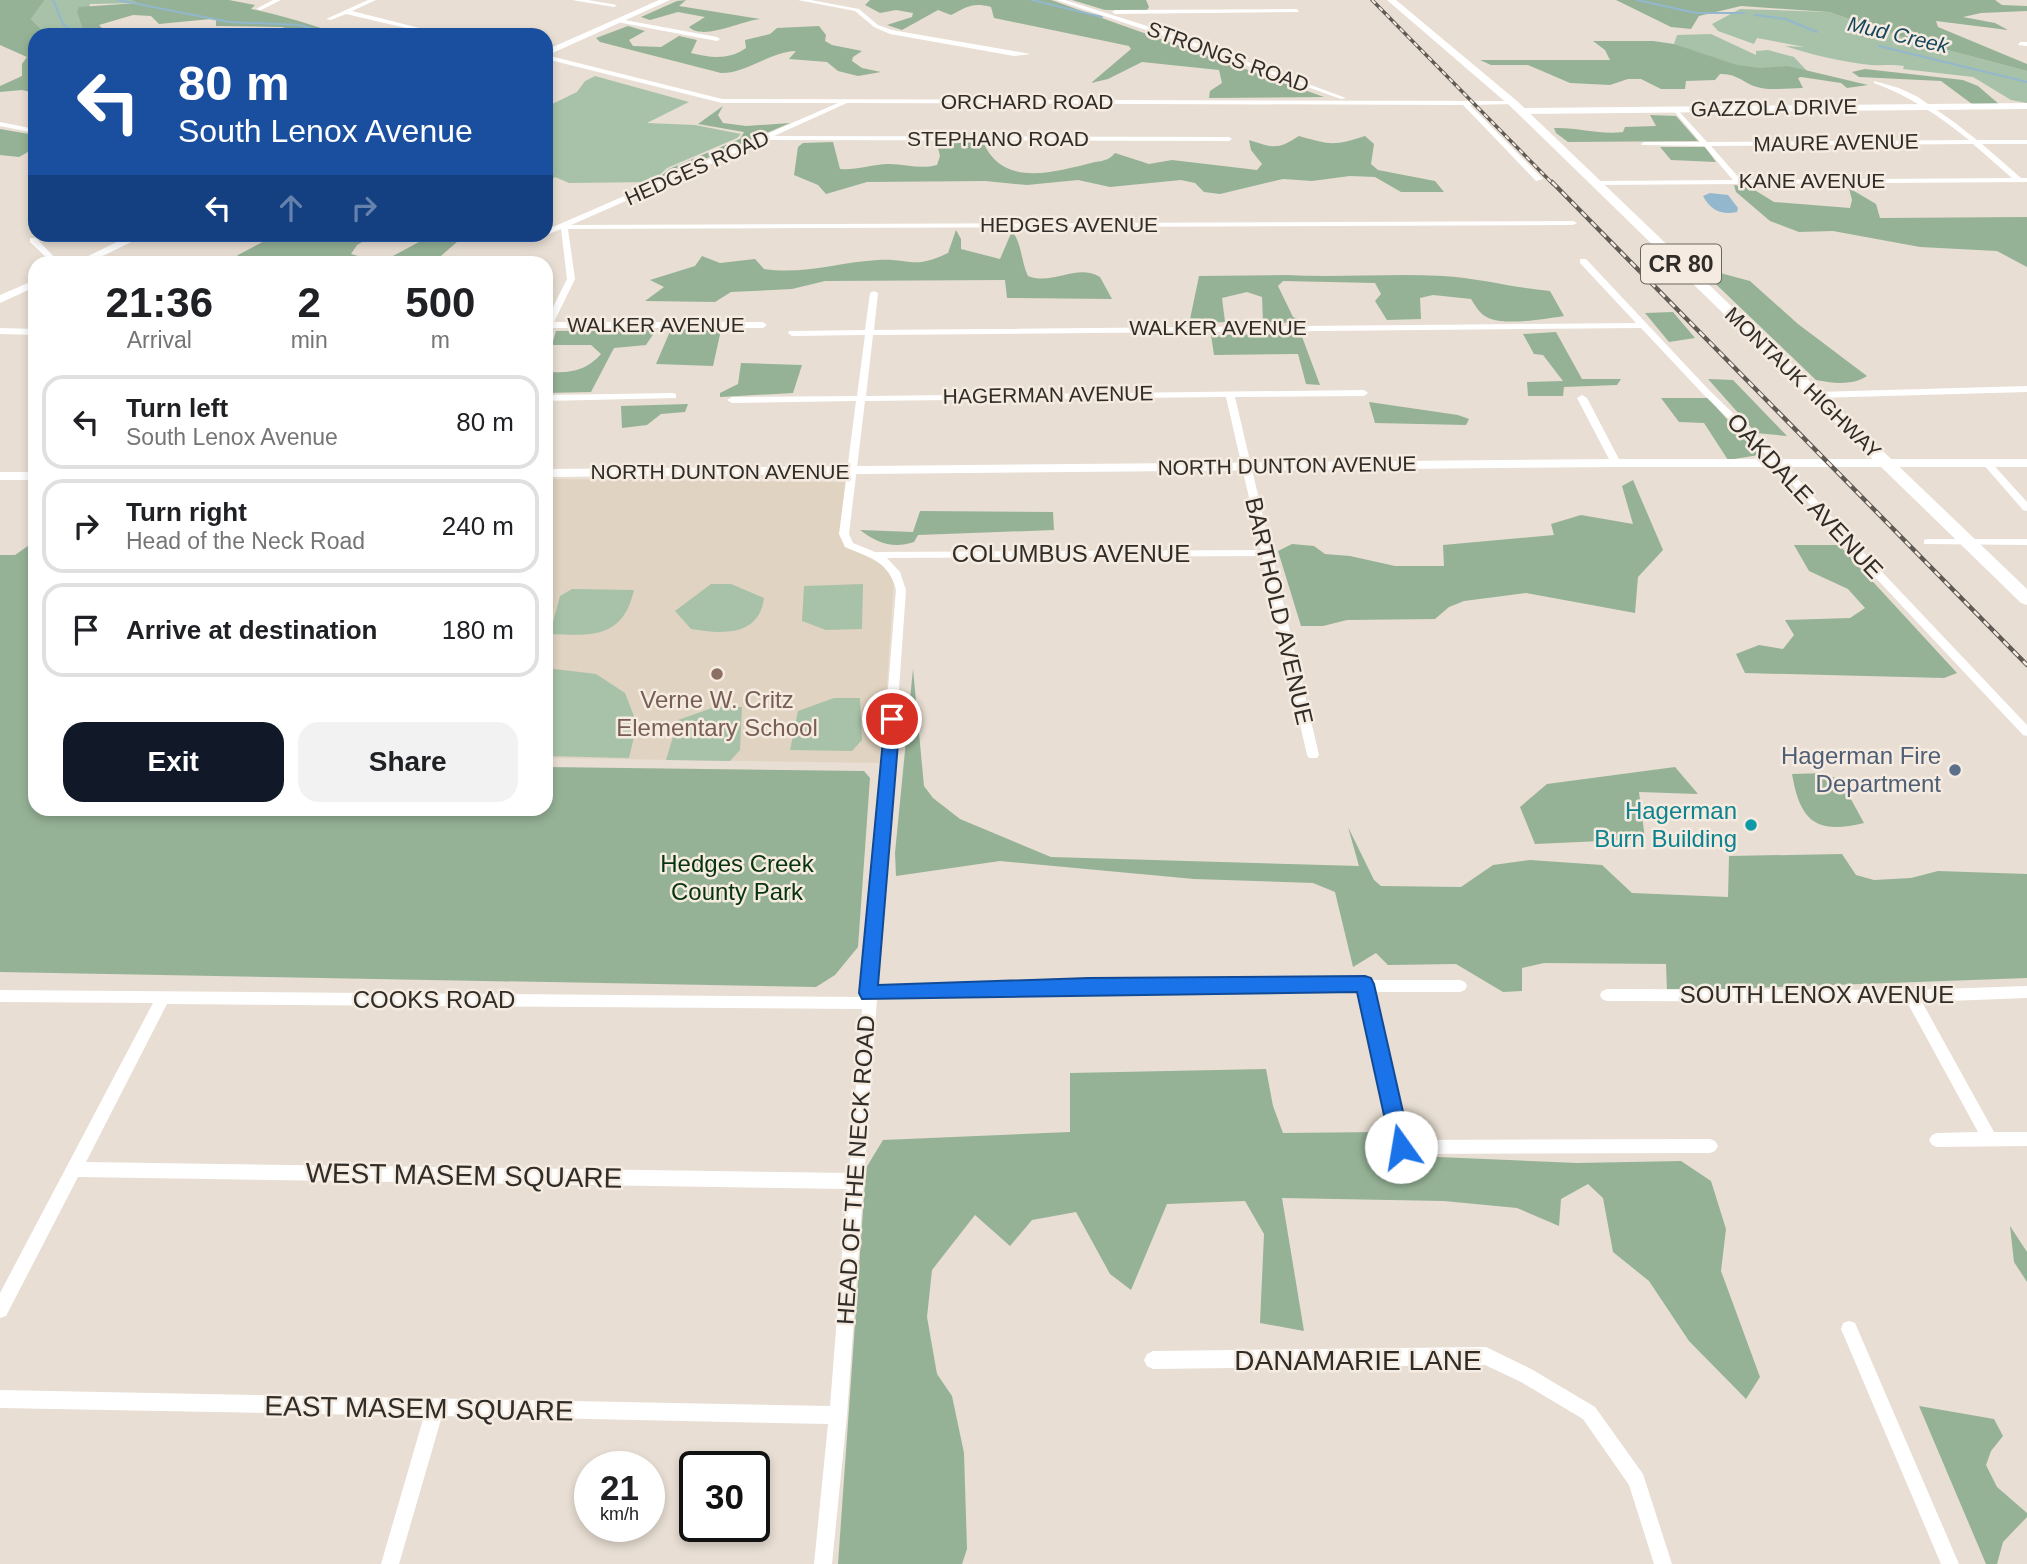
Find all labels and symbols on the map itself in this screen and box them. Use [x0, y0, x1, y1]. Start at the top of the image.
water label: Mud Creek [1845, 12, 1952, 58]
street label: STRONGS ROAD [1144, 17, 1312, 96]
street label: ORCHARD ROAD [941, 90, 1113, 113]
street label: GAZZOLA DRIVE [1690, 95, 1858, 120]
street label: HEDGES ROAD [621, 125, 772, 210]
street label: STEPHANO ROAD [907, 127, 1089, 150]
street label: MAURE AVENUE [1753, 130, 1919, 155]
street label: KANE AVENUE [1739, 169, 1885, 192]
street label: HEDGES AVENUE [980, 213, 1158, 236]
road number: CR 80 [1641, 244, 1721, 284]
street label: MONTAUK HIGHWAY [1721, 302, 1886, 463]
street label: WALKER AVENUE [567, 313, 745, 336]
street label: WALKER AVENUE [1129, 316, 1307, 339]
street label: HAGERMAN AVENUE [942, 381, 1154, 408]
street label: OAKDALE AVENUE [1722, 408, 1889, 584]
street label: NORTH DUNTON AVENUE [1157, 452, 1417, 479]
street label: NORTH DUNTON AVENUE [590, 460, 850, 483]
street label: BARTHOLD AVENUE [1240, 495, 1319, 727]
street label: COLUMBUS AVENUE [952, 540, 1190, 567]
marker: Verne W. Critz Elementary School [709, 666, 725, 682]
place label: Verne W. Critz Elementary School [616, 686, 818, 741]
pin [862, 689, 922, 749]
place label: Hagerman Fire Department [1781, 742, 1941, 797]
marker: Hagerman Fire Department [1947, 762, 1963, 778]
place label: Hagerman Burn Building [1594, 797, 1737, 852]
marker: Hagerman Burn Building [1743, 817, 1759, 833]
park label: Hedges Creek County Park [660, 850, 815, 905]
street label: SOUTH LENOX AVENUE [1680, 981, 1954, 1008]
street label: COOKS ROAD [353, 986, 515, 1013]
street label: HEAD OF THE NECK ROAD [831, 1014, 880, 1326]
position arrow [1364, 1110, 1438, 1184]
street label: WEST MASEM SQUARE [305, 1157, 623, 1194]
street label: DANAMARIE LANE [1234, 1345, 1482, 1376]
street label: EAST MASEM SQUARE [264, 1390, 574, 1427]
speed limit sign: 30 [679, 1451, 770, 1542]

